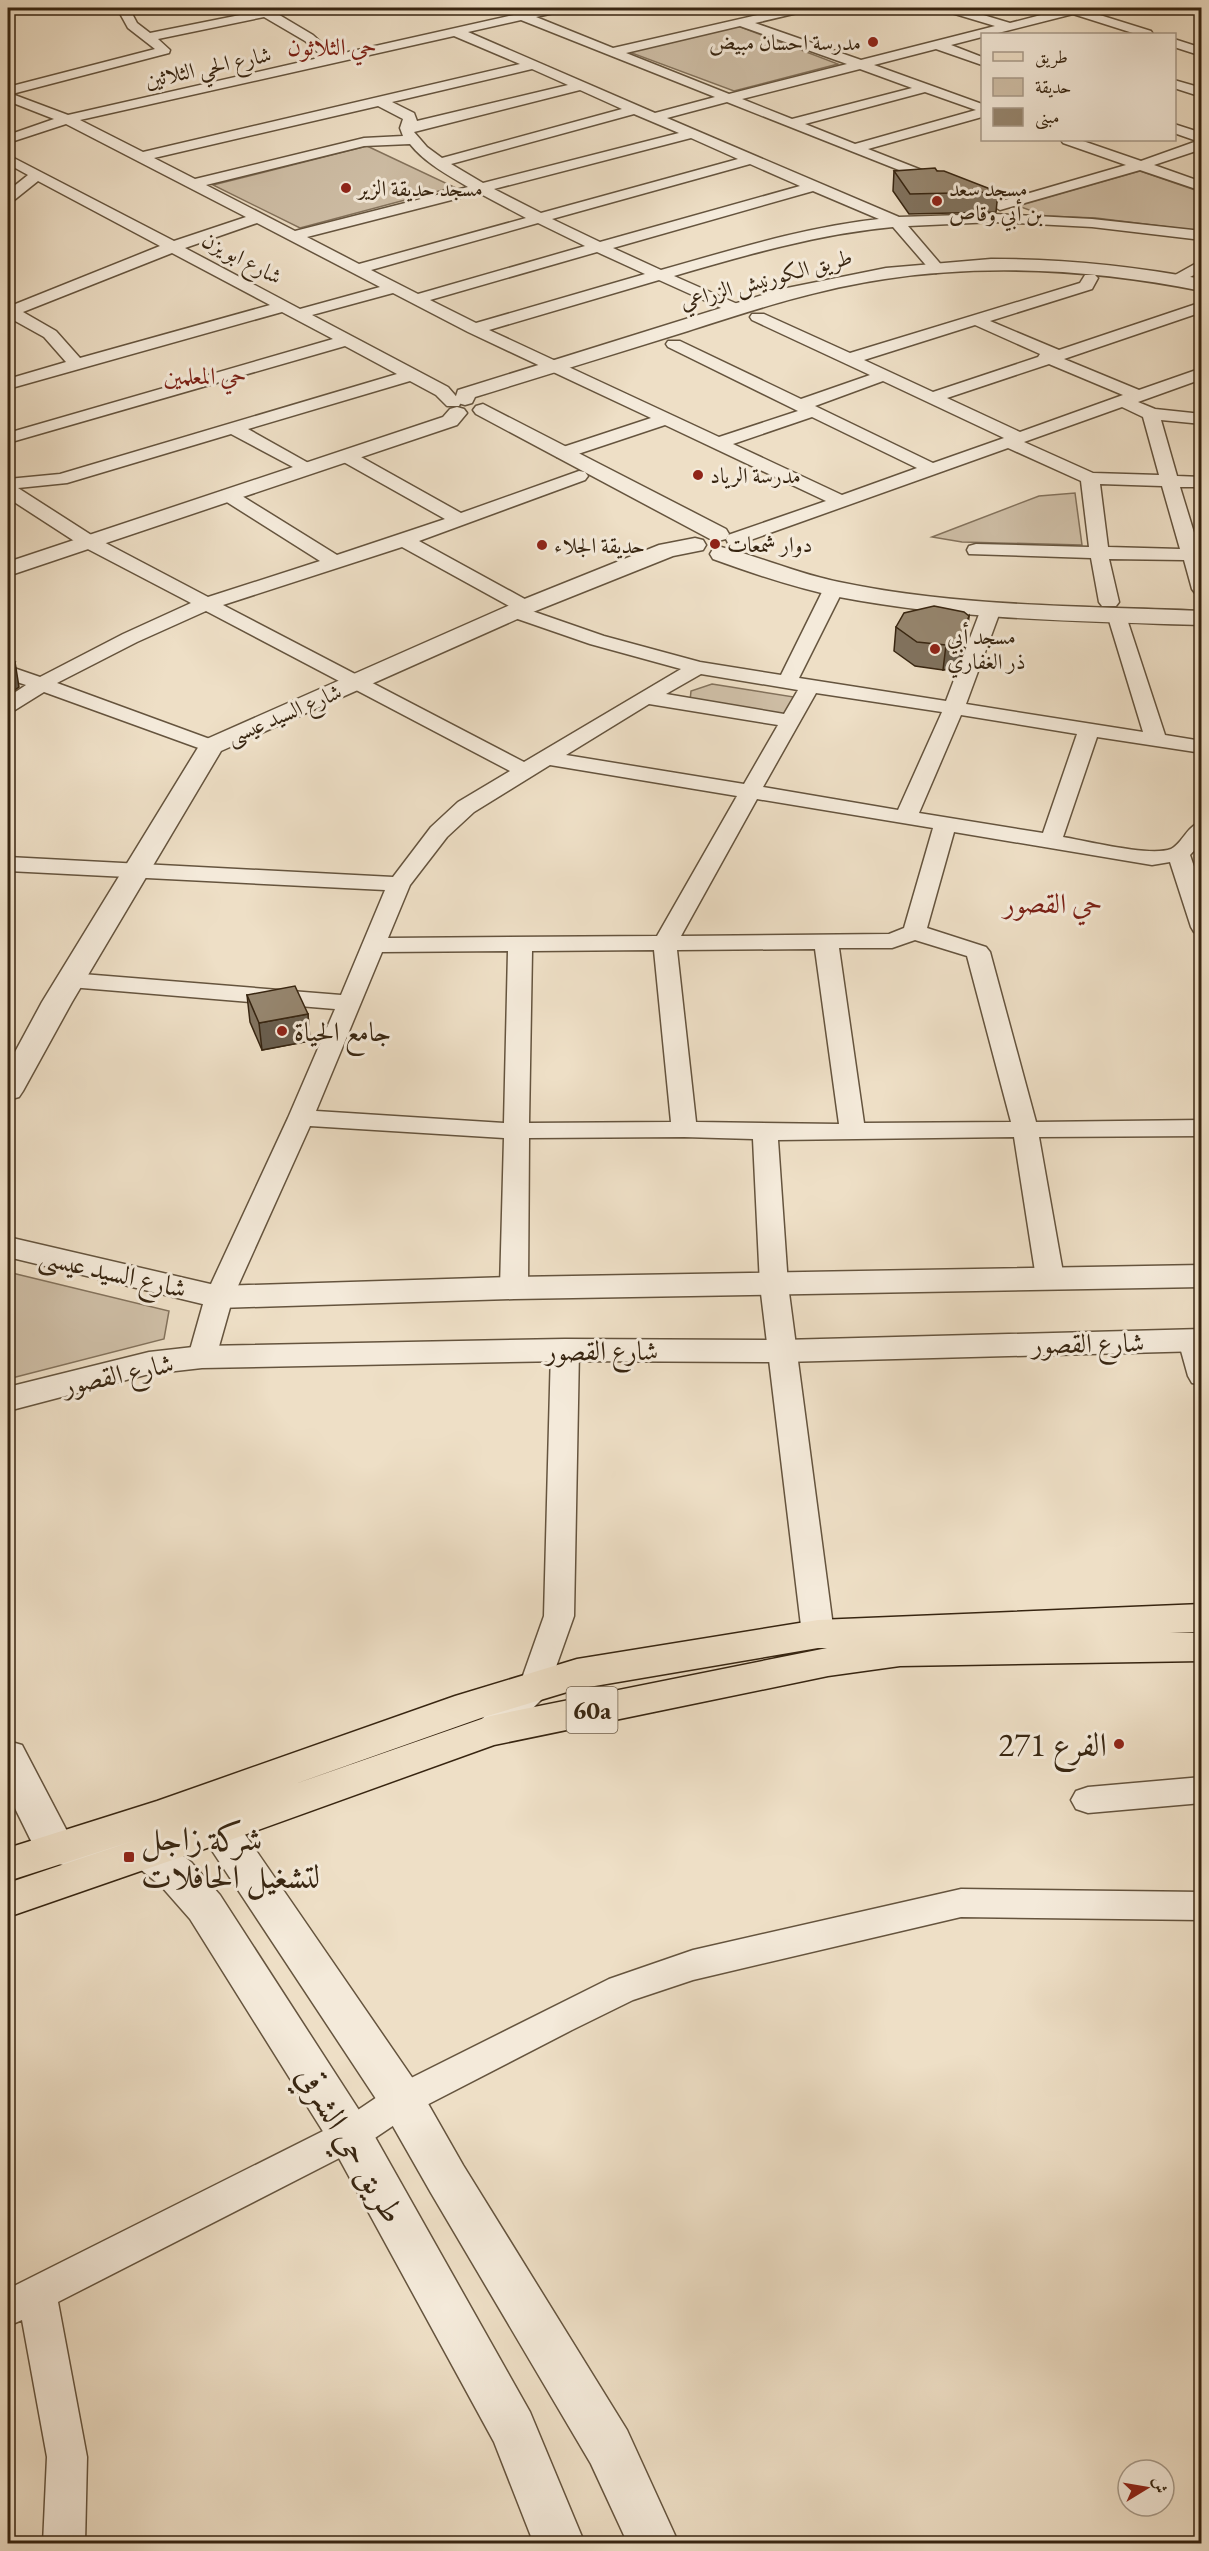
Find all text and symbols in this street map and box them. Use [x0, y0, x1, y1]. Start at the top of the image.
place label: مدرسة احسان مبيض [709, 28, 861, 57]
district label: حي الثلاثون [287, 31, 377, 66]
legend [981, 33, 1176, 141]
marker: مدرسة احسان مبيض [866, 35, 880, 49]
street label: شارع الحي الثلاثين [142, 39, 275, 100]
text: طريق [1035, 45, 1068, 69]
text: حديقة [1035, 75, 1071, 98]
text: مبنى [1035, 105, 1060, 130]
place label: مسجد حديقة الزير [356, 174, 483, 203]
place label: مسجد سعد بن أبي وقاص [949, 174, 1043, 232]
marker: مسجد حديقة الزير [339, 181, 353, 195]
marker: مسجد سعد بن أبي وقاص [930, 194, 944, 208]
street label: شارع ابو يزن [195, 225, 287, 295]
street label: طريق الكورنيش الزراعي [677, 242, 856, 320]
district label: حي المعلمين [163, 360, 247, 395]
place label: مدرسة الرياد [710, 461, 801, 490]
marker: مدرسة الرياد [691, 468, 705, 482]
place label: دوار شمعات [727, 530, 812, 559]
place label: حديقة الجلاء [554, 531, 645, 560]
marker: دوار شمعات [708, 537, 722, 551]
marker: حديقة الجلاء [535, 538, 549, 552]
place label: مسجد أبي ذر الغفاري [947, 621, 1026, 679]
marker: مسجد أبي ذر الغفاري [928, 642, 942, 656]
street label: شارع السيد عيسى [222, 677, 347, 755]
district label: حي القصور [1001, 885, 1102, 926]
place label: جامع الحياة [294, 1014, 391, 1056]
marker: جامع الحياة [275, 1024, 289, 1038]
street label: شارع السيد عيسى [35, 1238, 190, 1311]
street label: شارع القصور [1028, 1325, 1145, 1367]
street label: شارع القصور [543, 1333, 658, 1373]
street label: شارع القصور [56, 1345, 178, 1408]
road number: 60a [566, 1687, 618, 1733]
place label: الفرع 271 [998, 1723, 1107, 1773]
marker: الفرع 271 [1112, 1737, 1126, 1751]
place label: شركة زاجل لتشغيل الحافلات [141, 1817, 320, 1900]
marker: شركة زاجل لتشغيل الحافلات [122, 1850, 136, 1864]
street label: طريق حي الشرقي [283, 2057, 415, 2233]
north arrow [1116, 2458, 1176, 2518]
text: ش [1148, 2475, 1172, 2495]

